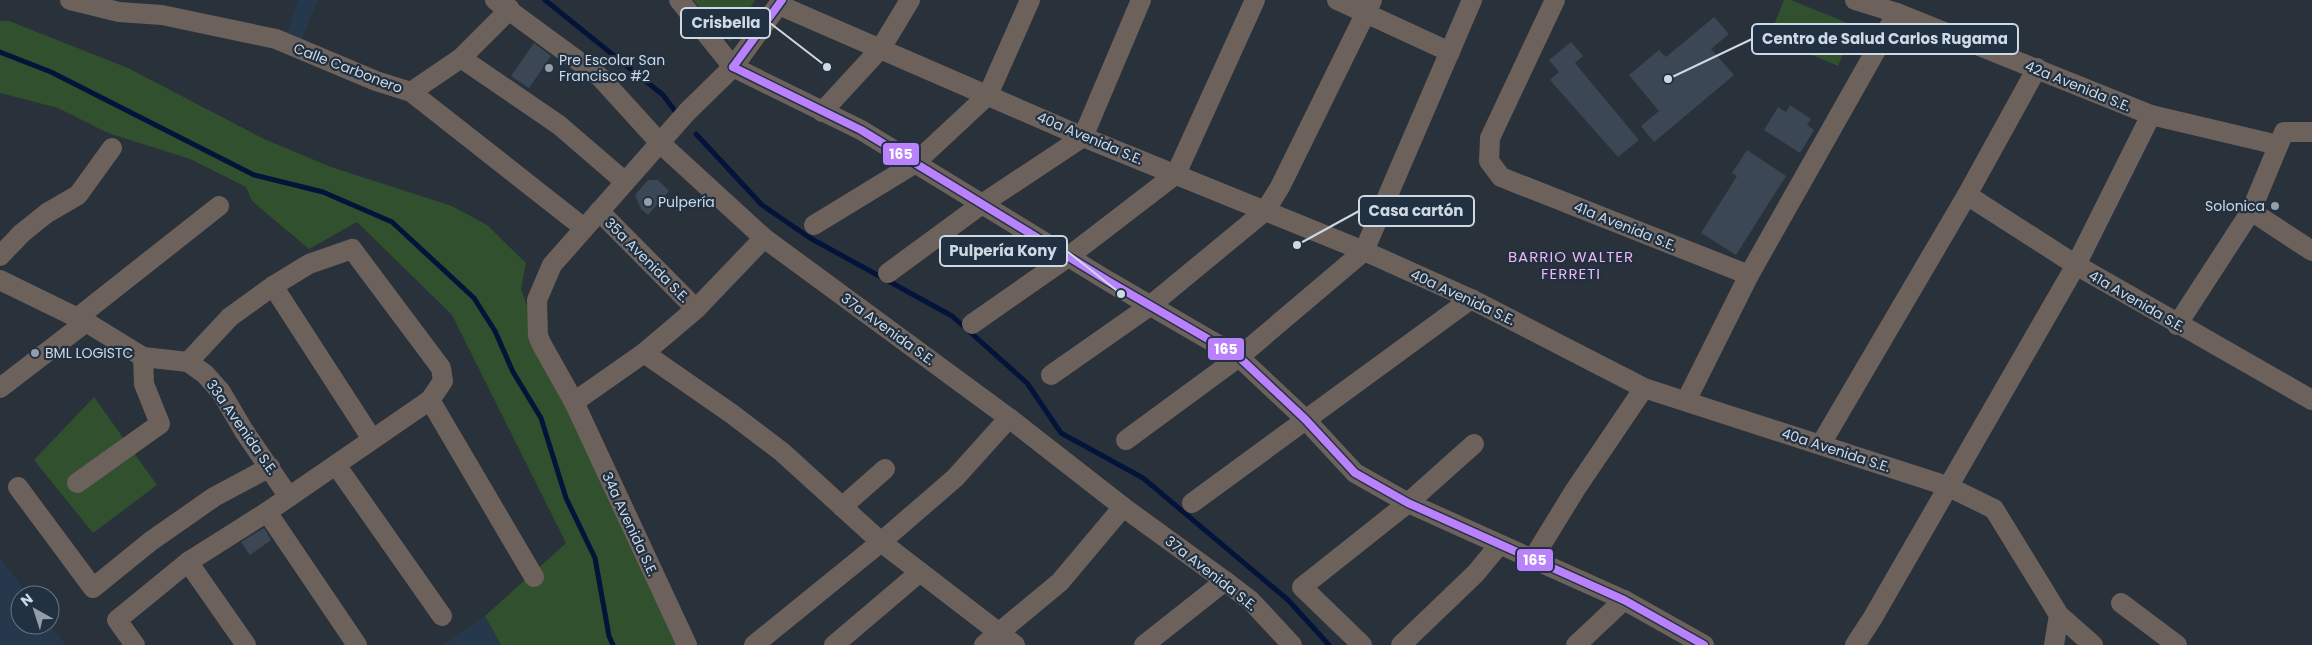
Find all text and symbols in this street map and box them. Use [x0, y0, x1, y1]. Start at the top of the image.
callout: Crisbella [681, 8, 770, 38]
text: Crisbella [691, 12, 761, 33]
callout: Centro de Salud Carlos Rugama [1752, 24, 2018, 54]
text: Centro de Salud Carlos Rugama [1762, 28, 2008, 49]
street label: Calle Carbonero [291, 38, 405, 98]
place label: Pre Escolar San Francisco #2 [559, 50, 665, 86]
street label: 42a Avenida S.E. [2022, 56, 2134, 116]
marker: Pre Escolar San Francisco #2 [543, 62, 555, 74]
street label: 40a Avenida S.E. [1034, 107, 1146, 169]
line badge: 165 [882, 142, 920, 166]
text: 165 [889, 144, 913, 164]
place label: Pulpería [658, 192, 715, 212]
marker: Pulpería [642, 196, 654, 208]
callout: Casa cartón [1359, 196, 1474, 226]
street label: 41a Avenida S.E. [1571, 196, 1679, 256]
place label: Solonica [2205, 196, 2265, 216]
text: Casa cartón [1369, 200, 1463, 221]
marker: Solonica [2269, 200, 2281, 212]
street label: 35a Avenida S.E. [600, 213, 694, 307]
callout: Pulpería Kony [940, 236, 1067, 266]
text: Pulpería Kony [949, 240, 1057, 261]
district label: BARRIO WALTER FERRETI [1508, 246, 1634, 284]
street label: 40a Avenida S.E. [1408, 264, 1519, 330]
street label: 41a Avenida S.E. [2085, 265, 2189, 337]
street label: 37a Avenida S.E. [837, 288, 939, 370]
line badge: 165 [1207, 337, 1245, 361]
text: 165 [1214, 339, 1238, 359]
place label: BML LOGISTC [45, 343, 133, 363]
marker: BML LOGISTC [29, 347, 41, 359]
street label: 33a Avenida S.E. [202, 375, 282, 479]
street label: 40a Avenida S.E. [1779, 423, 1893, 477]
street label: 34a Avenida S.E. [597, 469, 663, 579]
street label: 37a Avenida S.E. [1161, 531, 1261, 615]
line badge: 165 [1516, 548, 1554, 572]
text: 165 [1523, 550, 1547, 570]
north arrow [10, 585, 60, 635]
text: N [16, 589, 37, 611]

